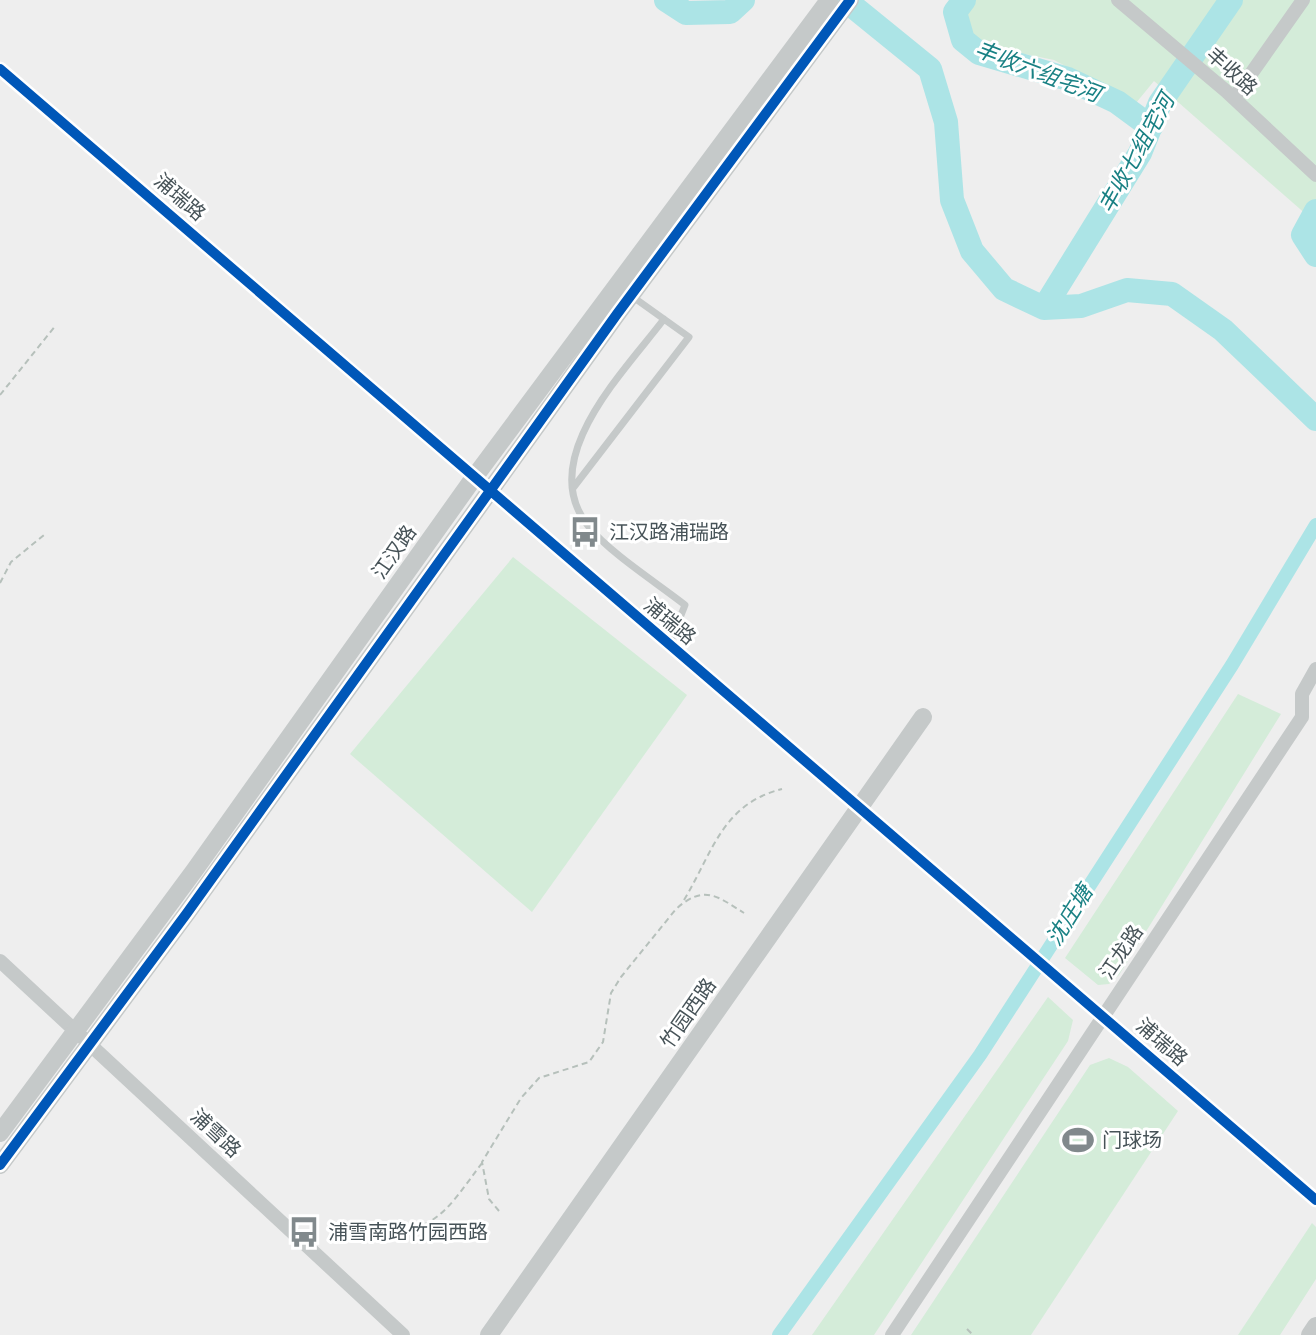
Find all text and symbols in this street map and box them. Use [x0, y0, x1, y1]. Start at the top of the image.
water label: 丰收六组宅河 [971, 35, 1108, 109]
street label: 丰收路 [1202, 42, 1262, 100]
water label: 丰收七组宅河 [1093, 85, 1182, 218]
street label: 浦瑞路 [149, 168, 211, 226]
bus stop icon: 江汉路浦瑞路 [568, 515, 602, 549]
place label: 江汉路浦瑞路 [609, 520, 729, 544]
street label: 江汉路 [367, 521, 421, 583]
street label: 浦瑞路 [639, 593, 701, 649]
water label: 沈庄塘 [1040, 877, 1100, 950]
street label: 江龙路 [1094, 920, 1148, 984]
street label: 竹园西路 [655, 973, 721, 1053]
street label: 浦瑞路 [1131, 1013, 1193, 1071]
street label: 浦雪路 [186, 1104, 246, 1162]
sports icon: 门球场 [1061, 1123, 1095, 1157]
place label: 门球场 [1102, 1128, 1162, 1152]
bus stop icon: 浦雪南路竹园西路 [287, 1215, 321, 1249]
place label: 浦雪南路竹园西路 [328, 1220, 488, 1244]

